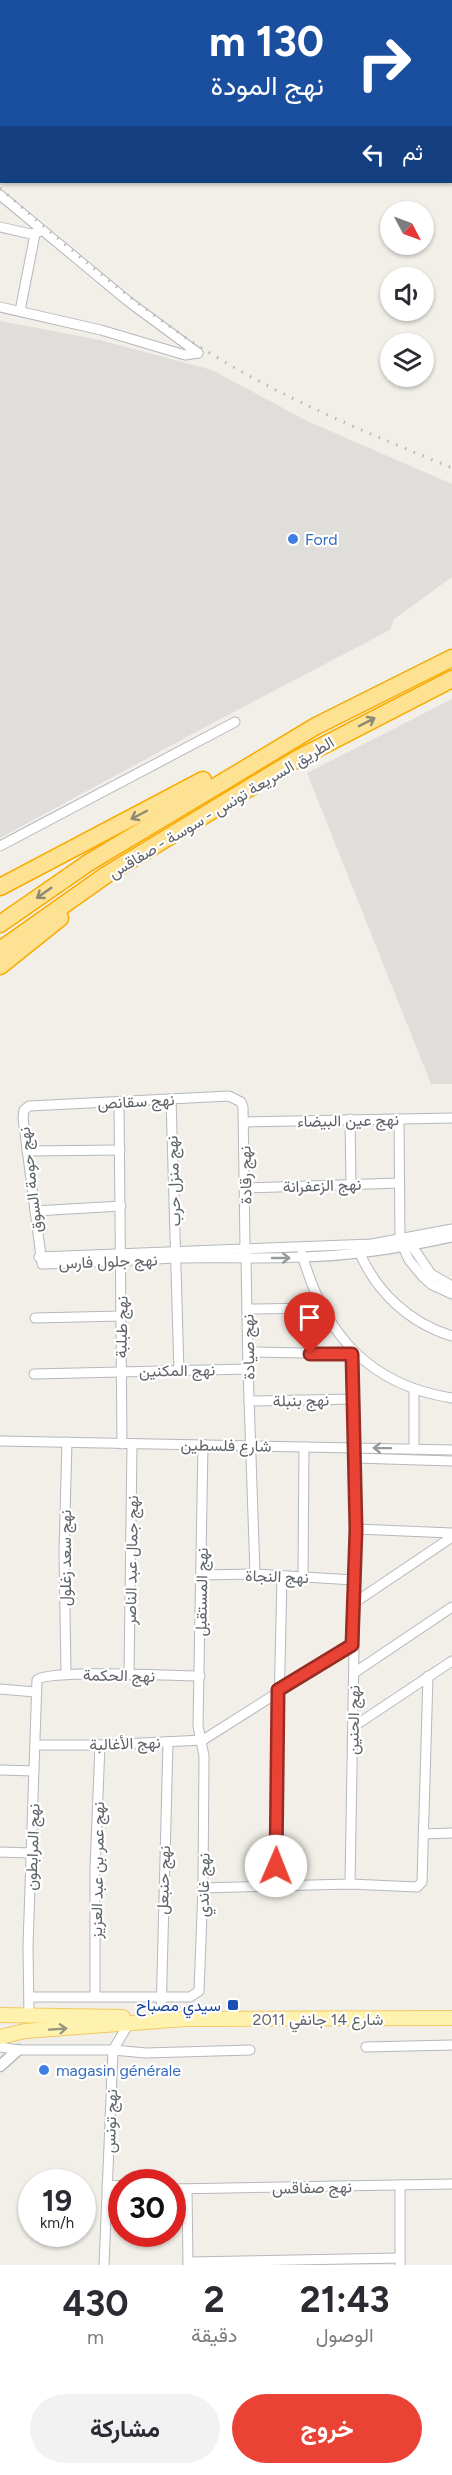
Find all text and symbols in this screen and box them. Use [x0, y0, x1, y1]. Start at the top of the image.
text: 130 m [209, 16, 324, 67]
icon: right [345, 24, 423, 102]
text: نهج المودة [211, 69, 324, 102]
icon: left [357, 138, 390, 171]
text: ثم [402, 139, 423, 166]
north arrow [380, 201, 434, 255]
map controls [380, 201, 434, 387]
button: sound [380, 267, 434, 321]
button: layers [380, 333, 434, 387]
place label: Ford [305, 530, 338, 549]
marker: Ford [286, 532, 300, 546]
one-way arrow [358, 716, 375, 728]
street label: الطريق السريعة تونس - سوسة - صفاقس [105, 732, 338, 883]
one-way arrow [131, 809, 148, 821]
one-way arrow [36, 887, 52, 899]
street label: نهج سقانص [97, 1090, 175, 1115]
street label: نهج عين البيضاء [297, 1110, 399, 1133]
street label: نهج حومة السوق [15, 1126, 48, 1234]
street label: نهج منزل حرب [162, 1135, 187, 1227]
street label: نهج رقادة [235, 1146, 258, 1204]
street label: نهج الزعفرانة [282, 1175, 362, 1198]
street label: نهج جلول فارس [58, 1250, 158, 1275]
one-way arrow [270, 1252, 290, 1264]
pin [284, 1292, 335, 1354]
street label: نهج طبلبة [111, 1296, 134, 1358]
icon: arrive [293, 1301, 326, 1334]
street label: نهج صيادة [238, 1314, 261, 1380]
street label: نهج المكنين [139, 1360, 215, 1383]
street label: نهج بنبلة [273, 1391, 329, 1412]
street label: شارع فلسطين [180, 1435, 272, 1458]
one-way arrow [373, 1443, 393, 1454]
street label: نهج جمال عبد الناصر [121, 1495, 144, 1626]
street label: نهج سعد زغلول [56, 1510, 77, 1606]
street label: نهج المستقبل [191, 1547, 214, 1637]
street label: نهج النجاة [245, 1566, 309, 1589]
street label: نهج الحكمة [83, 1665, 155, 1688]
street label: نهج الحنين [343, 1685, 366, 1755]
street label: نهج الأغالبة [89, 1733, 161, 1756]
street label: نهج عمر بن عبد العزيز [87, 1801, 110, 1940]
street label: نهج المرابطون [21, 1803, 46, 1891]
position arrow [244, 1834, 308, 1898]
street label: نهج حنبعل [153, 1845, 176, 1915]
street label: نهج غاندي [193, 1853, 218, 1917]
place label: سيدي مصباح [136, 1996, 221, 2019]
marker: سيدي مصباح [226, 1998, 240, 2012]
street label: شارع 14 جانفي 2011 [253, 2010, 383, 2033]
one-way arrow [47, 2024, 67, 2035]
place label: magasin générale [56, 2061, 181, 2080]
marker: magasin générale [37, 2063, 51, 2077]
street label: نهج تونس [100, 2089, 123, 2153]
speed limit sign: 30 [108, 2169, 186, 2247]
street label: نهج صفاقس [272, 2177, 352, 2200]
text: 19 [42, 2182, 72, 2219]
text: km/h [40, 2214, 74, 2232]
text: 2 [204, 2278, 225, 2321]
text: 21:43 [300, 2278, 390, 2321]
text: 430 [62, 2282, 129, 2325]
text: دقيقة [191, 2323, 237, 2347]
text: الوصول [316, 2323, 374, 2347]
text: m [87, 2325, 104, 2349]
button: مشاركة [30, 2394, 220, 2463]
button: خروج [232, 2394, 422, 2463]

